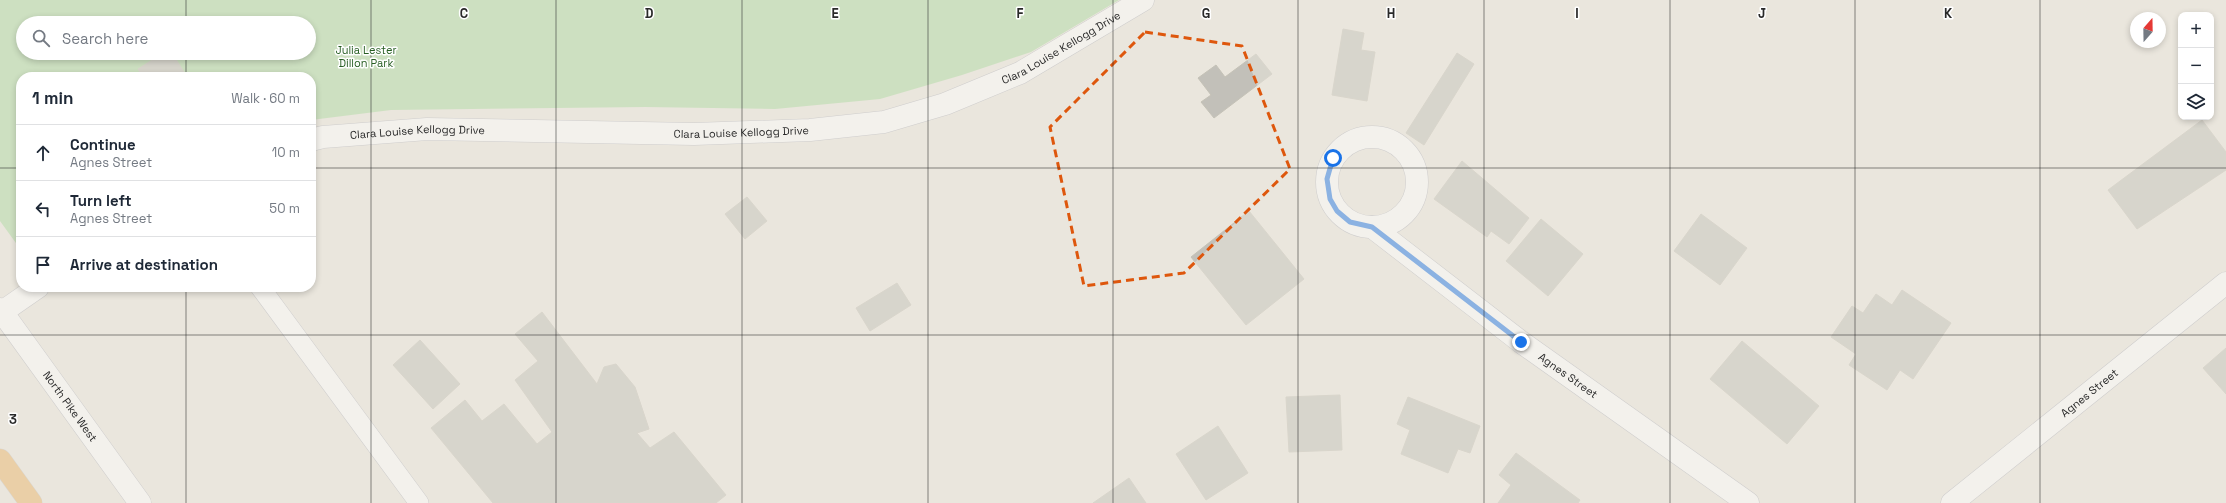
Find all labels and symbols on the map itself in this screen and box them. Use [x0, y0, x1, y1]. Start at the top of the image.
text: C [460, 5, 468, 22]
text: D [645, 5, 654, 22]
text: E [831, 5, 839, 22]
text: F [1017, 5, 1024, 22]
text: G [1202, 5, 1210, 22]
text: H [1387, 5, 1395, 22]
text: I [1575, 5, 1579, 22]
text: J [1758, 5, 1766, 22]
text: K [1944, 5, 1953, 22]
street label: Clara Louise Kellogg Drive [999, 8, 1123, 87]
north arrow [2130, 12, 2166, 48]
park label: Julia Lester Dillon Park [335, 43, 397, 70]
street label: Clara Louise Kellogg Drive [349, 122, 485, 142]
street label: Clara Louise Kellogg Drive [674, 123, 809, 141]
route start [1324, 149, 1342, 167]
route end [1512, 333, 1530, 351]
street label: Agnes Street [1536, 350, 1601, 401]
street label: Agnes Street [2058, 366, 2121, 420]
street label: North Pike West [40, 368, 100, 444]
text: 3 [9, 411, 17, 428]

